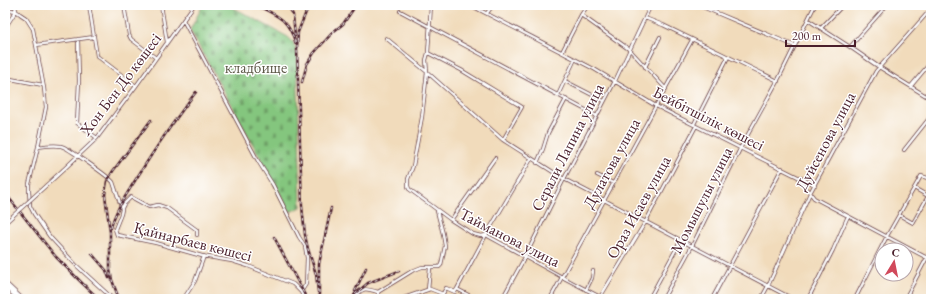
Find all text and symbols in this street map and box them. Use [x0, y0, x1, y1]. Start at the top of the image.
scale bar [786, 22, 855, 48]
text: 200 m [792, 28, 822, 44]
street label: Хон Бен До көшесі [74, 29, 166, 141]
park label: кладбище [225, 57, 287, 78]
street label: Серали Лапина улица [526, 79, 609, 215]
street label: Бейбітшілік көшесі [649, 81, 768, 156]
street label: Дуйсенова улица [791, 88, 861, 194]
street label: Дулатова улица [578, 114, 645, 212]
street label: Момышулы улица [665, 143, 738, 257]
street label: Ораз Исаев улица [601, 151, 676, 263]
street label: Тайманова улица [456, 203, 564, 272]
street label: Қайнарбаев көшесі [132, 217, 254, 266]
north arrow [874, 242, 914, 282]
text: С [891, 245, 901, 260]

